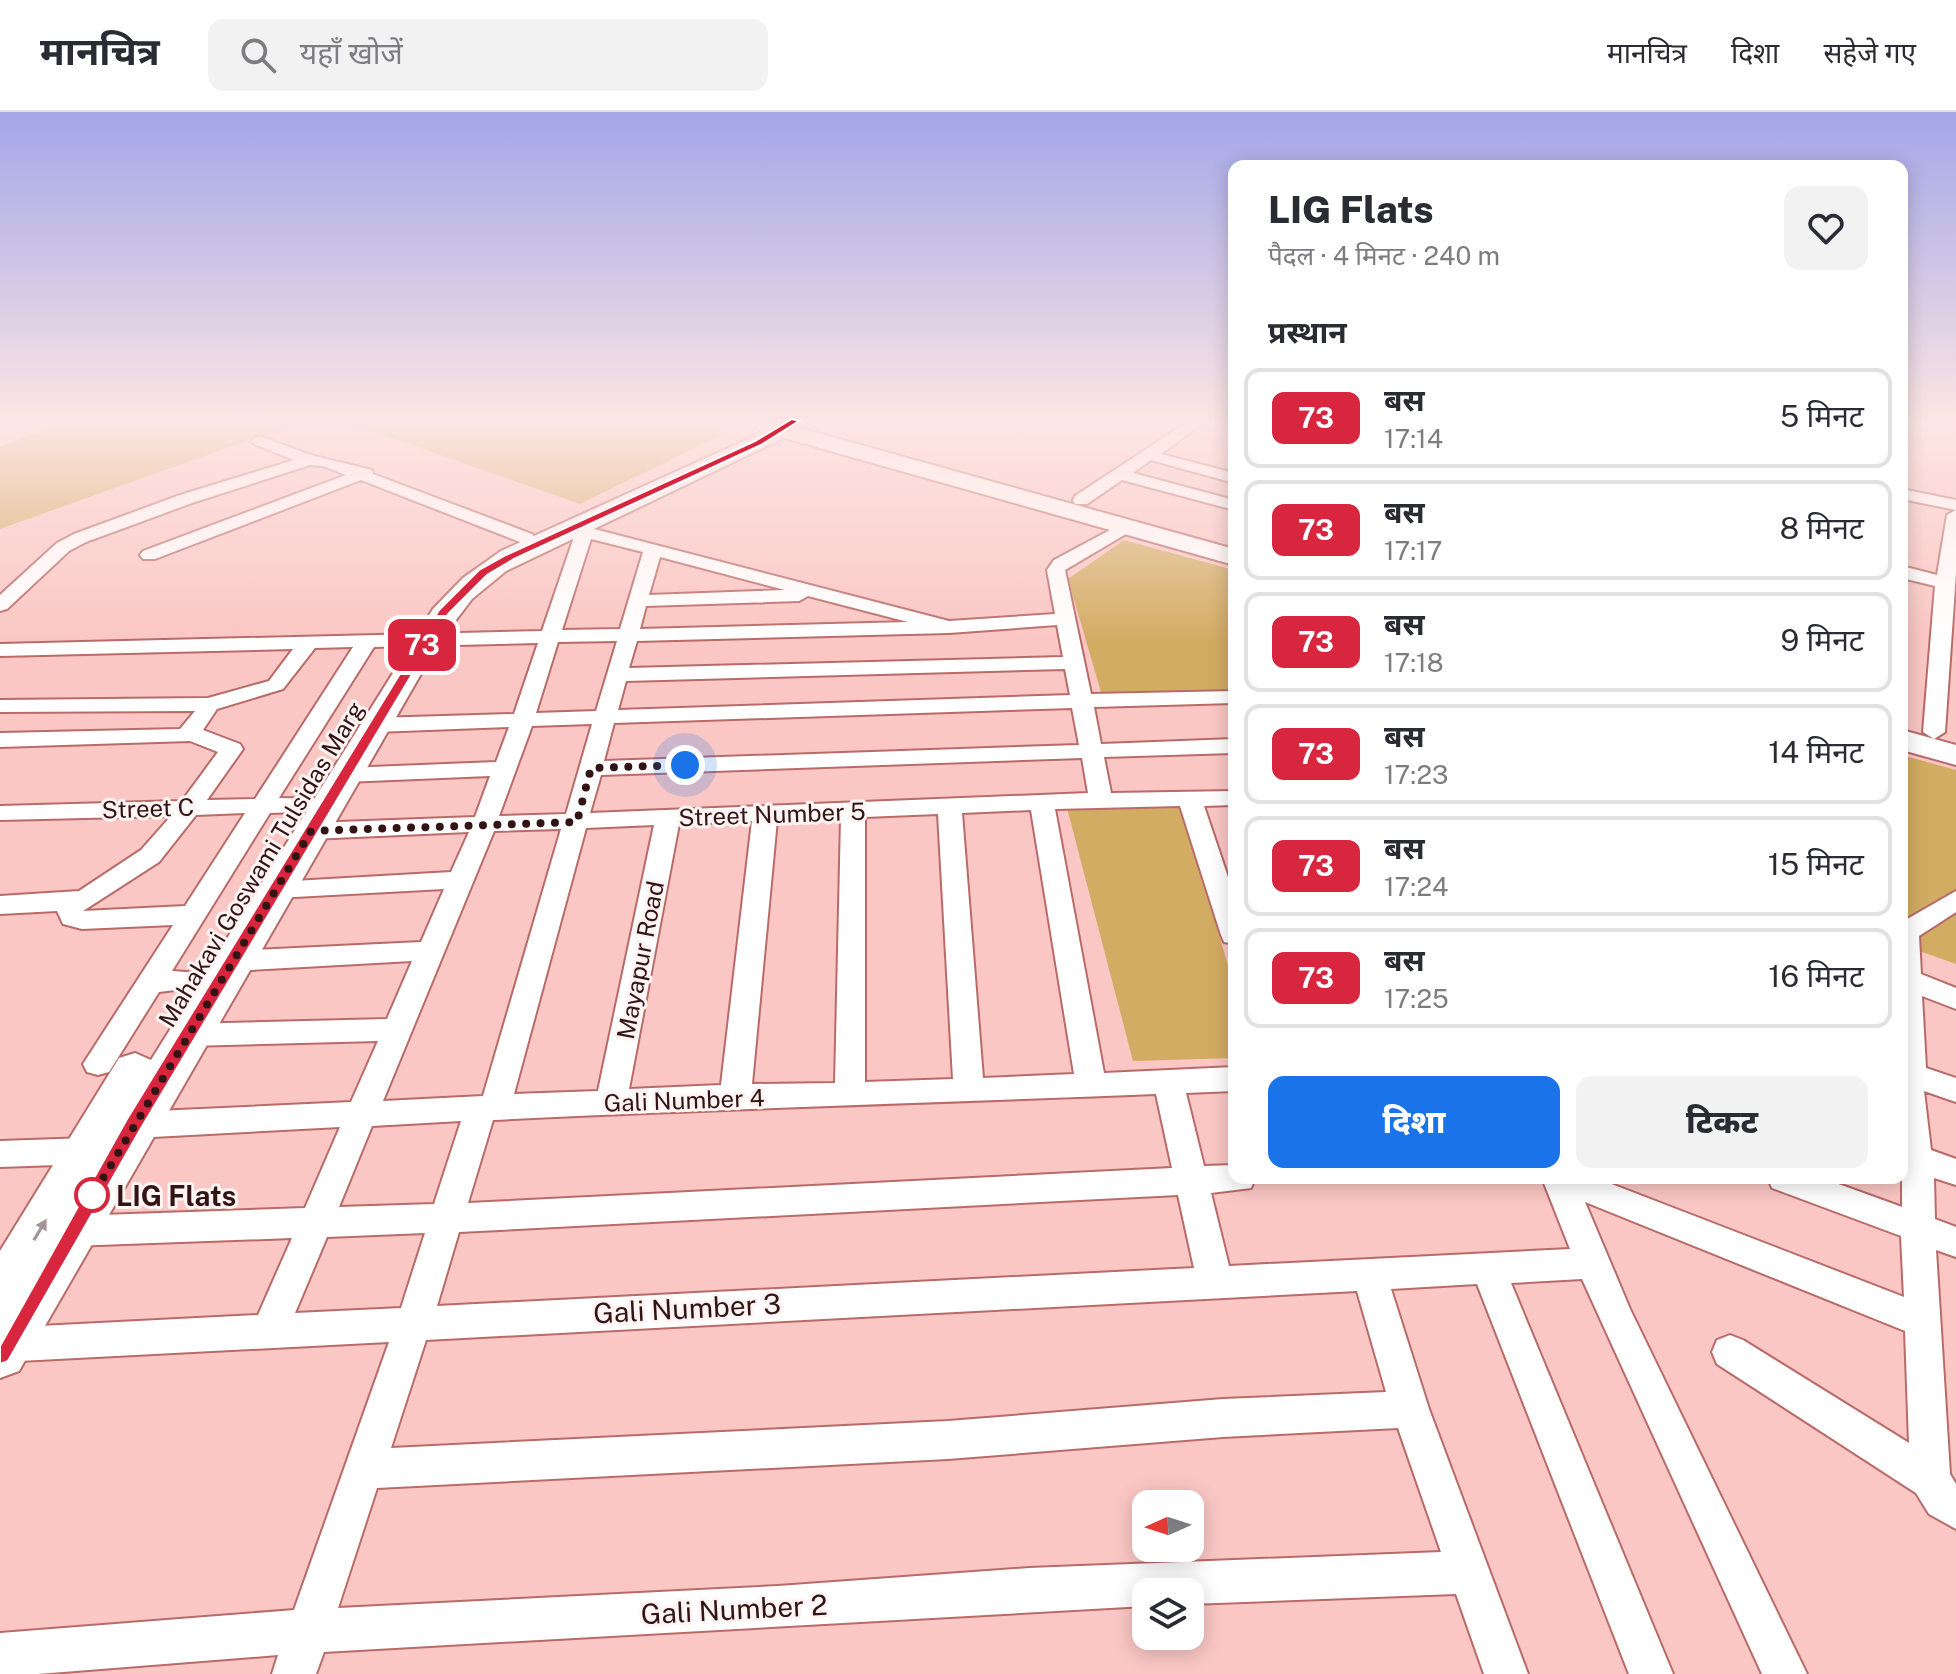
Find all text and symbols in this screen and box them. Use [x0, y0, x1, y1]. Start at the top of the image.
search box [208, 19, 768, 91]
text: मानचित्र [40, 29, 160, 74]
icon: search [236, 33, 280, 77]
text: यहाँ खोजें [300, 35, 403, 71]
text: मानचित्र [1607, 36, 1687, 69]
text: दिशा [1731, 36, 1779, 69]
text: सहेजे गए [1823, 36, 1916, 69]
button: heart [1784, 186, 1868, 270]
text: LIG Flats [1268, 187, 1434, 232]
text: पैदल · 4 मिनट · 240 m [1268, 240, 1500, 271]
text: प्रस्थान [1268, 314, 1347, 350]
text: बस [1384, 382, 1425, 418]
text: 5 मिनट [1780, 398, 1864, 434]
text: 73 [1298, 401, 1334, 434]
text: 17:14 [1384, 423, 1443, 454]
text: बस [1384, 494, 1425, 530]
text: 8 मिनट [1780, 510, 1864, 546]
text: 73 [1298, 513, 1334, 546]
text: 17:17 [1384, 535, 1442, 566]
text: बस [1384, 606, 1425, 642]
line badge: 73 [386, 619, 458, 671]
text: 9 मिनट [1780, 622, 1864, 658]
text: 73 [1298, 625, 1334, 658]
text: 73 [404, 628, 440, 661]
text: 17:18 [1384, 647, 1443, 678]
street label: Mahakavi Goswami Tulsidas Marg [153, 696, 369, 1032]
text: बस [1384, 718, 1425, 754]
text: 14 मिनट [1768, 734, 1864, 770]
text: 73 [1298, 737, 1334, 770]
your location [665, 745, 705, 785]
text: 17:23 [1384, 759, 1448, 790]
street label: Street C [101, 792, 195, 824]
street label: Street Number 5 [678, 797, 866, 831]
text: बस [1384, 830, 1425, 866]
text: 15 मिनट [1768, 846, 1864, 882]
text: 73 [1298, 849, 1334, 882]
text: 17:24 [1384, 871, 1448, 902]
street label: Mayapur Road [611, 879, 669, 1041]
text: बस [1384, 942, 1425, 978]
text: 16 मिनट [1768, 958, 1864, 994]
text: 73 [1298, 961, 1334, 994]
text: 17:25 [1384, 983, 1449, 1014]
button: दिशा [1268, 1076, 1560, 1168]
button: टिकट [1576, 1076, 1868, 1168]
street label: Gali Number 4 [603, 1083, 765, 1117]
marker: LIG Flats [75, 1178, 109, 1212]
place label: LIG Flats [116, 1179, 236, 1212]
one-way arrow [33, 1219, 47, 1241]
street label: Gali Number 3 [592, 1287, 782, 1329]
north arrow [1132, 1490, 1204, 1562]
map controls [1132, 1490, 1204, 1650]
button: layers [1132, 1578, 1204, 1650]
street label: Gali Number 2 [640, 1588, 828, 1630]

